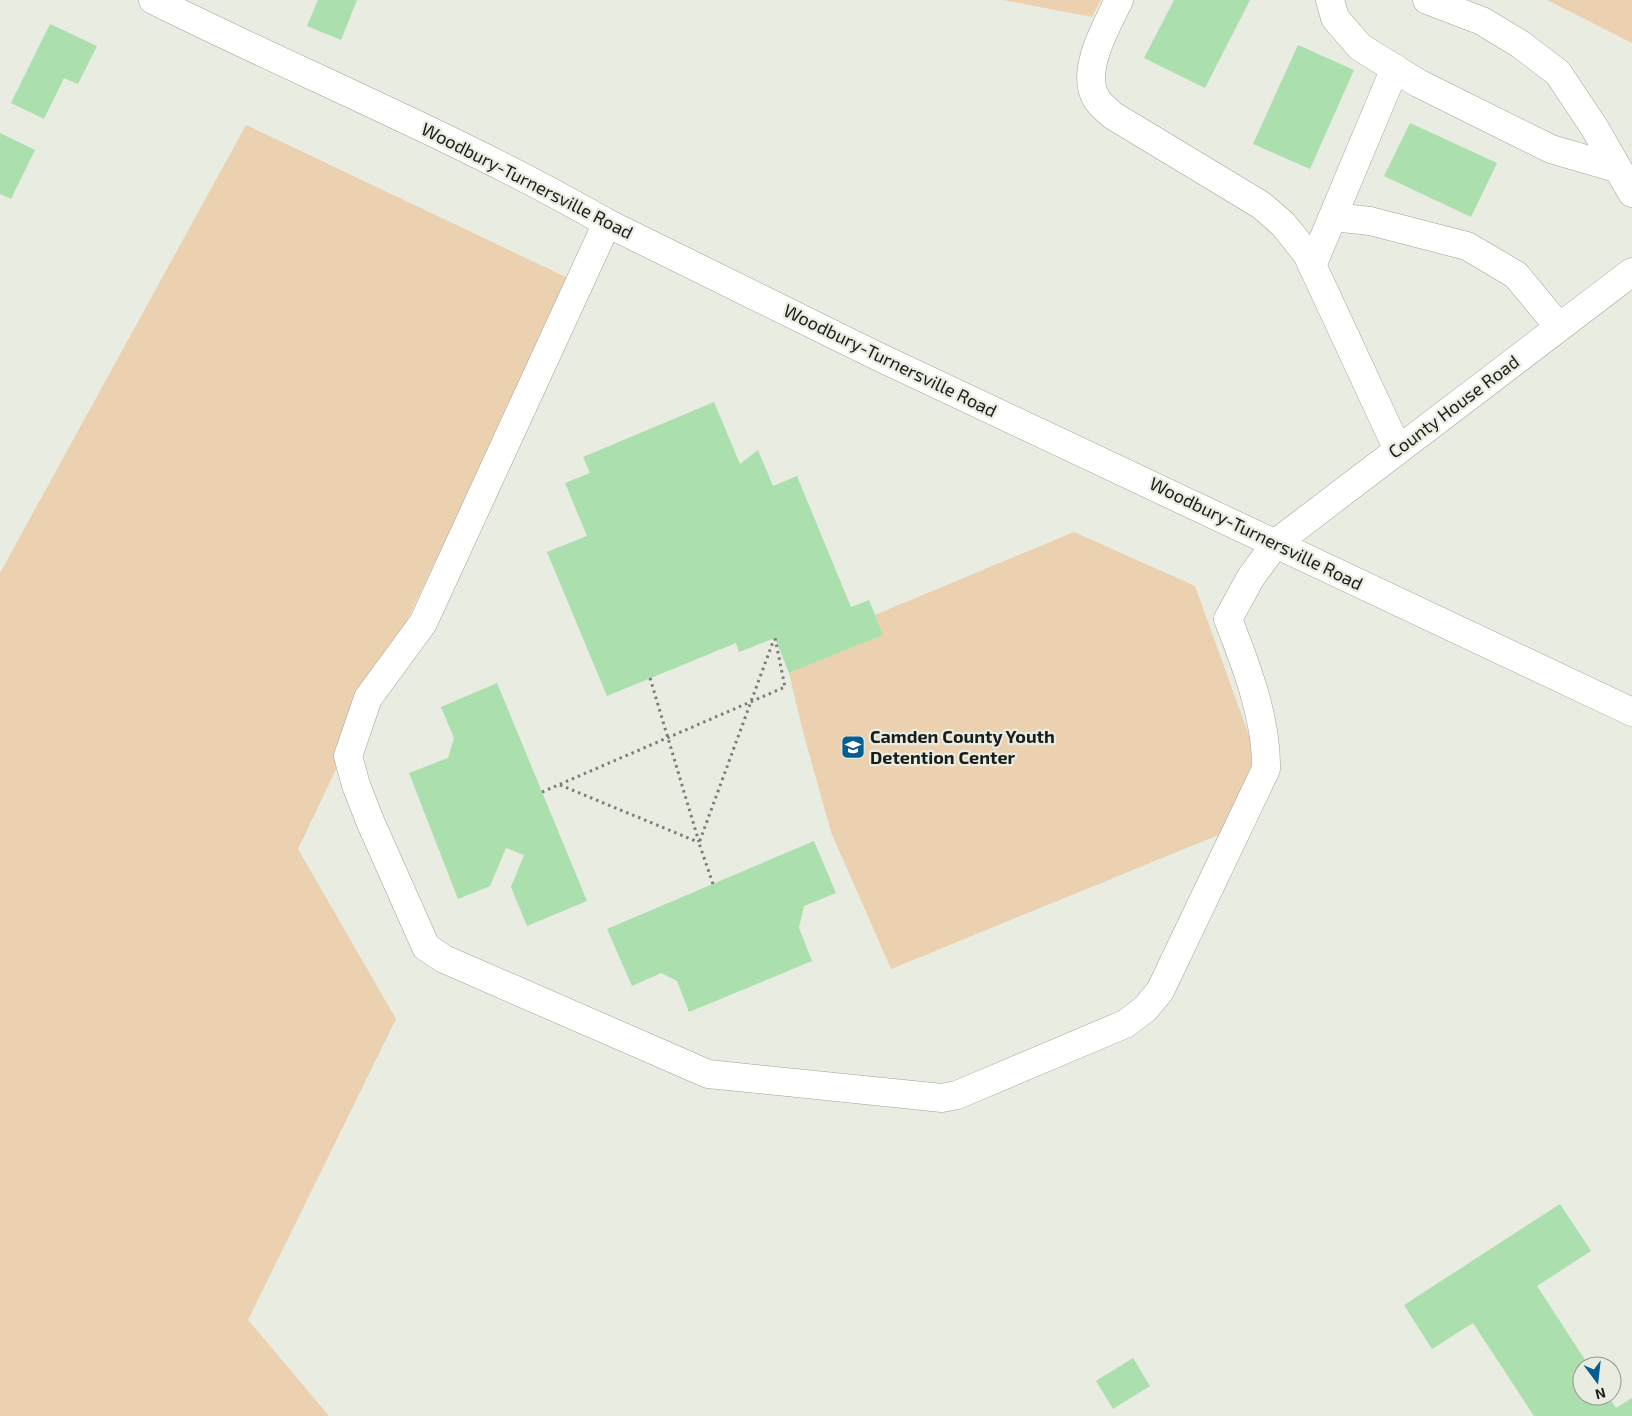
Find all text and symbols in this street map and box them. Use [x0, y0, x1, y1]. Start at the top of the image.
street label: Woodbury-Turnersville Road [418, 117, 637, 243]
street label: Woodbury-Turnersville Road [780, 299, 1001, 421]
street label: County House Road [1384, 350, 1523, 463]
street label: Woodbury-Turnersville Road [1146, 472, 1367, 594]
place label: Camden County Youth Detention Center [870, 725, 1055, 768]
school or university icon: Camden County Youth Detention Center [840, 734, 866, 760]
north arrow [1572, 1356, 1622, 1406]
text: N [1593, 1385, 1608, 1404]

